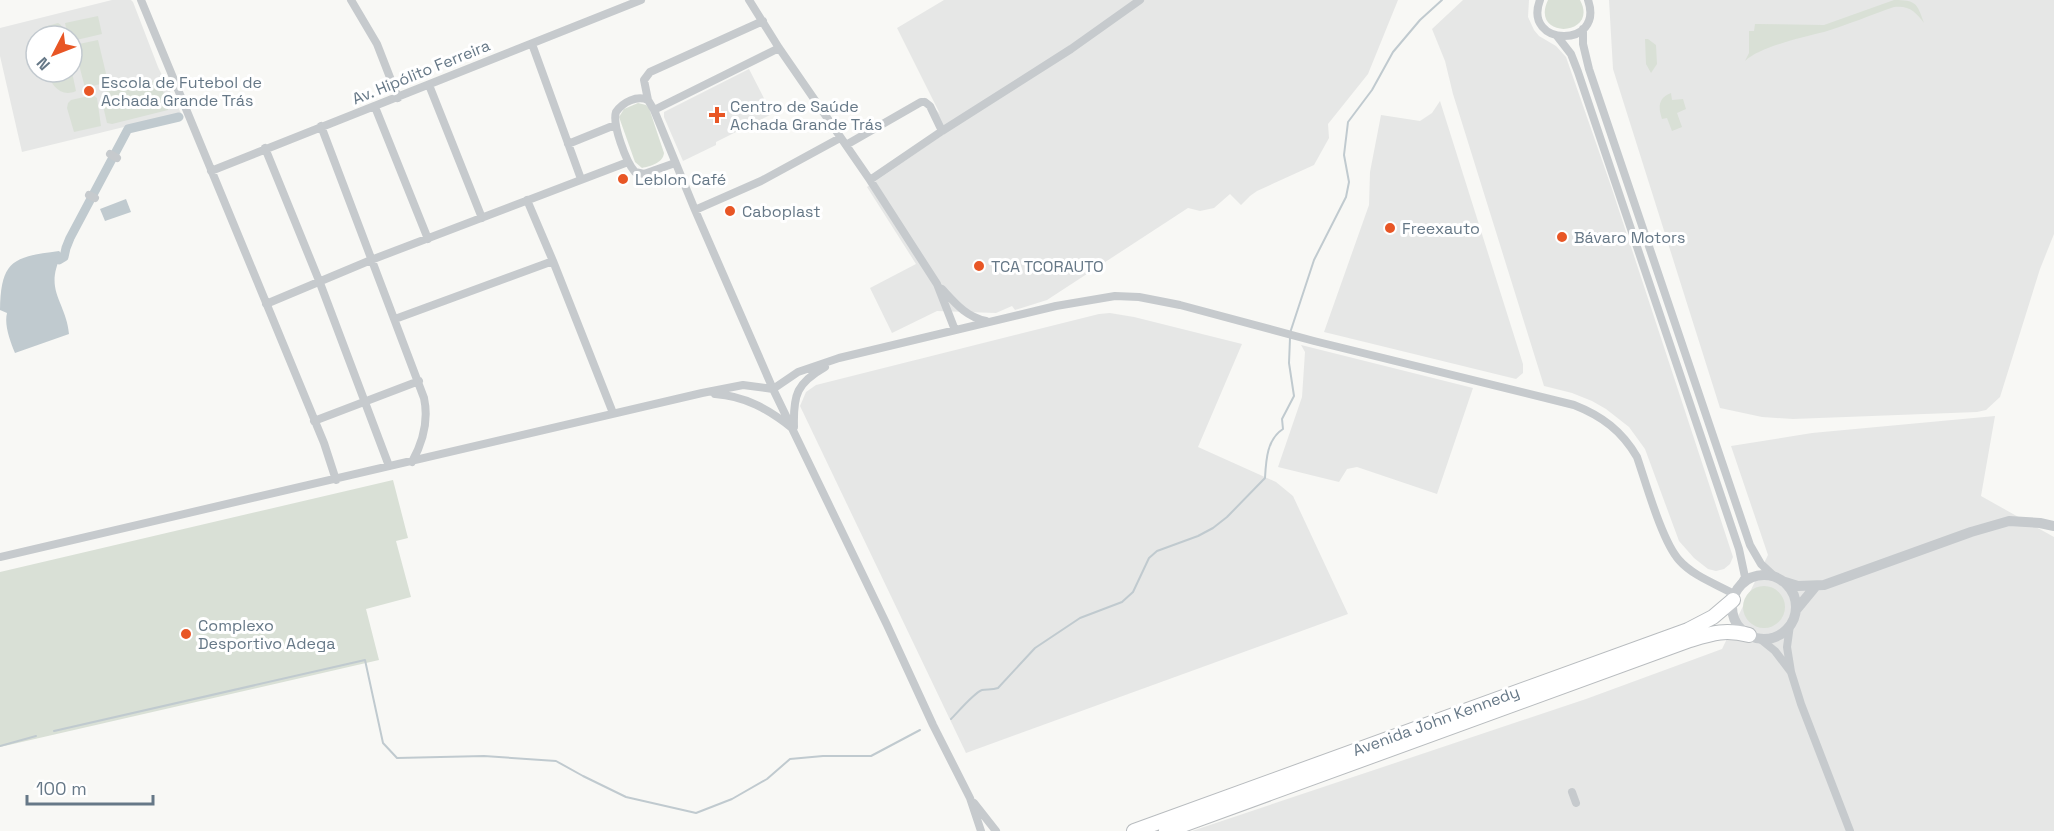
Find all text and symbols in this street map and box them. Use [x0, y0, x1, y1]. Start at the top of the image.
north arrow [24, 24, 84, 84]
street label: Av. Hipólito Ferreira [349, 35, 493, 109]
text: N [32, 53, 55, 75]
place label: Escola de Futebol de Achada Grande Trás [101, 72, 262, 111]
marker: Escola de Futebol de Achada Grande Trás [82, 84, 96, 98]
place label: Centro de Saúde Achada Grande Trás [730, 96, 882, 135]
marker: Centro de Saúde Achada Grande Trás [708, 106, 726, 124]
place label: Leblon Café [635, 169, 726, 190]
marker: Leblon Café [616, 172, 630, 186]
place label: Caboplast [742, 201, 821, 222]
marker: Caboplast [723, 204, 737, 218]
place label: Freexauto [1402, 218, 1480, 239]
marker: Freexauto [1383, 221, 1397, 235]
place label: Bávaro Motors [1574, 227, 1685, 248]
marker: Bávaro Motors [1555, 230, 1569, 244]
place label: TCA TCORAUTO [991, 256, 1104, 277]
marker: TCA TCORAUTO [972, 259, 986, 273]
place label: Complexo Desportivo Adega [198, 615, 335, 654]
marker: Complexo Desportivo Adega [179, 627, 193, 641]
street label: Avenida John Kennedy [1350, 681, 1522, 761]
scale bar [27, 768, 153, 806]
text: 100 m [36, 777, 87, 800]

